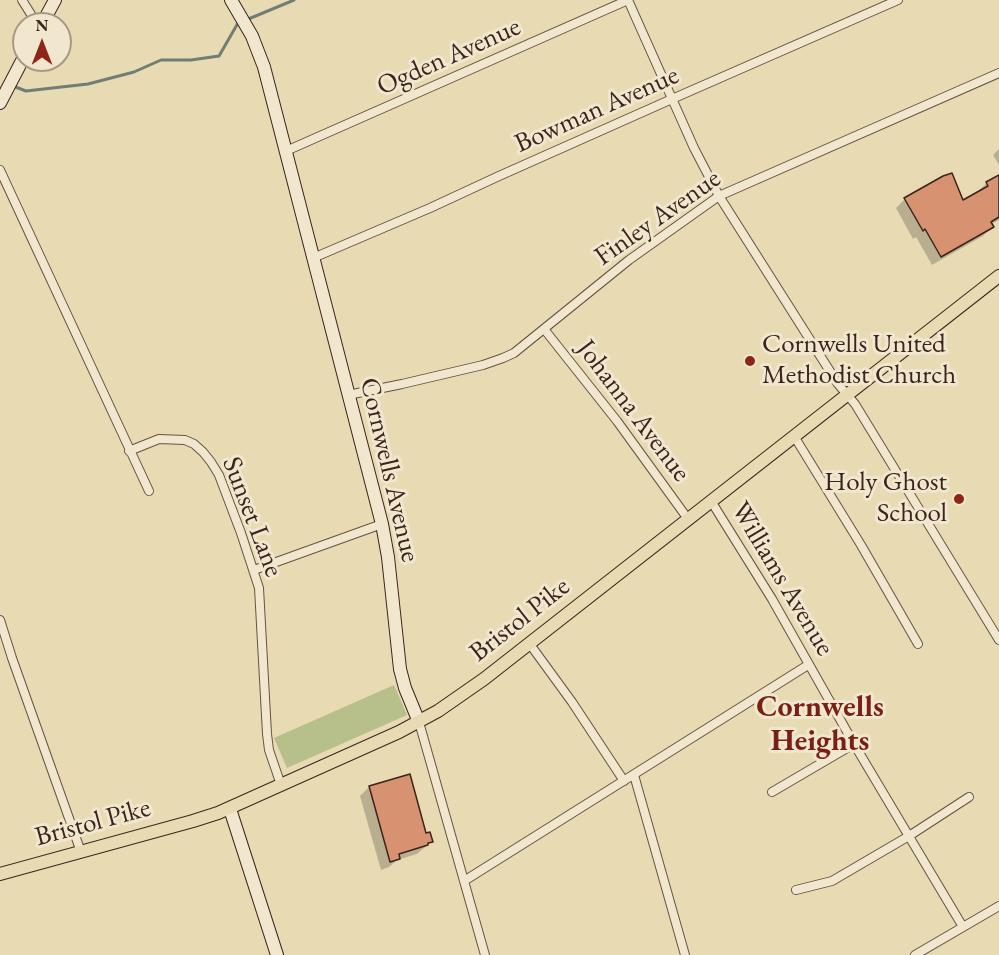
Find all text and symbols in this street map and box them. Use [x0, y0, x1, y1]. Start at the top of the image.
street label: Ogden Avenue [372, 11, 526, 103]
north arrow [12, 12, 72, 72]
text: N [36, 15, 48, 36]
street label: Bowman Avenue [510, 59, 684, 161]
street label: Finley Avenue [589, 163, 727, 273]
place label: Cornwells United Methodist Church [762, 329, 956, 392]
street label: Johanna Avenue [569, 334, 697, 488]
marker: Cornwells United Methodist Church [743, 354, 757, 368]
street label: Cornwells Avenue [352, 375, 426, 565]
street label: Sunset Lane [214, 453, 290, 581]
place label: Holy Ghost School [824, 467, 947, 530]
marker: Holy Ghost School [952, 492, 966, 506]
street label: Williams Avenue [723, 496, 841, 662]
street label: Bristol Pike [463, 571, 577, 669]
district label: Cornwells Heights [756, 690, 884, 760]
street label: Bristol Pike [32, 792, 154, 854]

